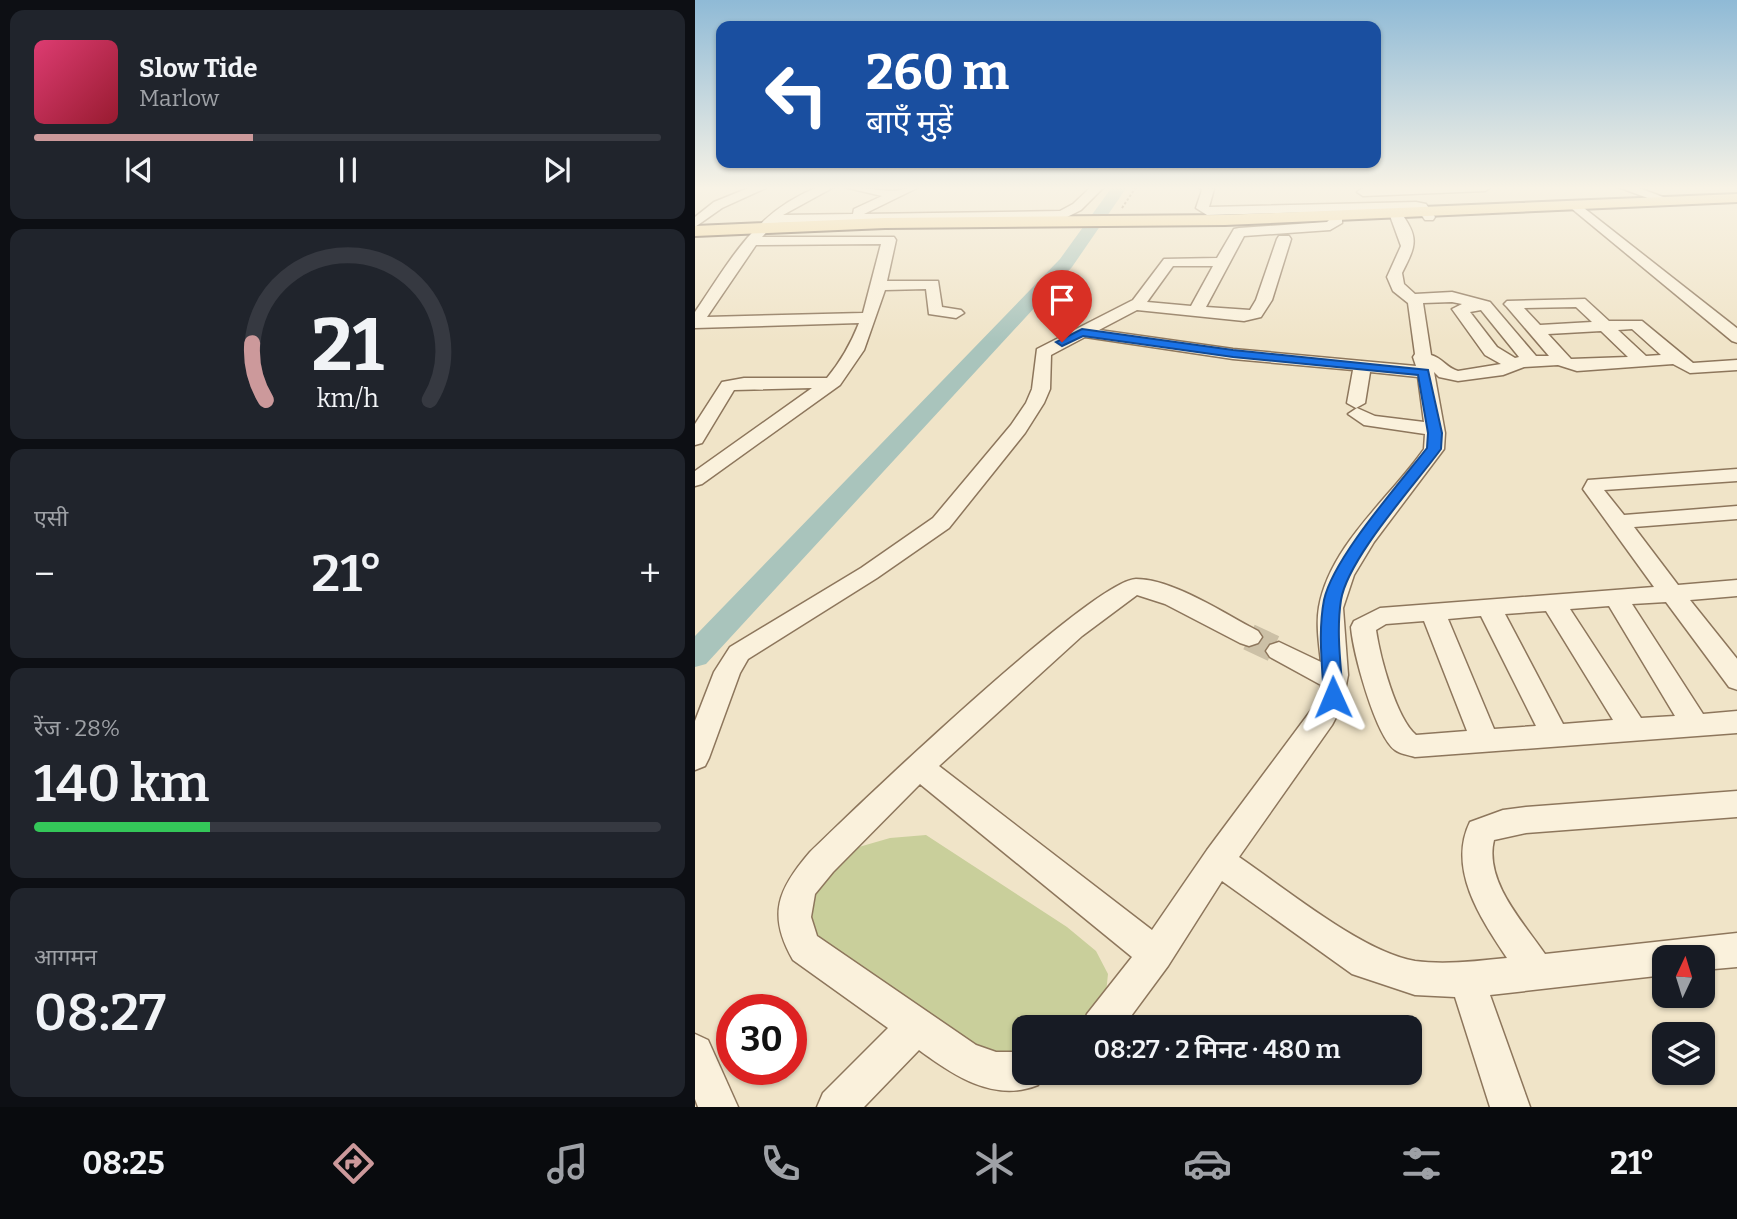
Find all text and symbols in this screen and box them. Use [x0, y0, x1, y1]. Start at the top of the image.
text: 260 m [866, 43, 1009, 102]
icon: left [751, 49, 842, 140]
text: Slow Tide [139, 53, 258, 84]
text: Marlow [139, 84, 219, 112]
text: बाएँ मुड़ें [866, 103, 953, 141]
icon: previous [120, 151, 158, 189]
icon: pause [329, 151, 367, 189]
icon: next [538, 151, 576, 189]
pin [1032, 270, 1092, 342]
icon: arrive [1043, 281, 1081, 319]
text: 21 [311, 303, 384, 390]
text: km/h [317, 384, 379, 414]
text: एसी [34, 504, 68, 532]
text: 21° [311, 542, 383, 605]
text: − [34, 551, 55, 597]
text: + [639, 551, 661, 597]
position arrow [1296, 660, 1370, 734]
text: रेंज · 28% [34, 714, 120, 742]
text: 140 km [34, 752, 209, 815]
text: आगमन [34, 943, 97, 971]
north arrow [1652, 945, 1715, 1008]
map controls [1652, 945, 1715, 1085]
text: 08:27 [34, 981, 166, 1044]
speed limit sign: 30 [716, 994, 807, 1085]
button: layers [1652, 1022, 1715, 1085]
text: 08:27 · 2 मिनट · 480 m [1094, 1034, 1340, 1065]
icon: directions [329, 1139, 378, 1188]
icon: music [543, 1139, 592, 1188]
icon: phone [756, 1139, 805, 1188]
icon: climate [970, 1139, 1019, 1188]
icon: car [1183, 1139, 1232, 1188]
icon: filters [1397, 1139, 1446, 1188]
text: 08:25 [82, 1144, 165, 1182]
text: 21° [1610, 1144, 1655, 1182]

